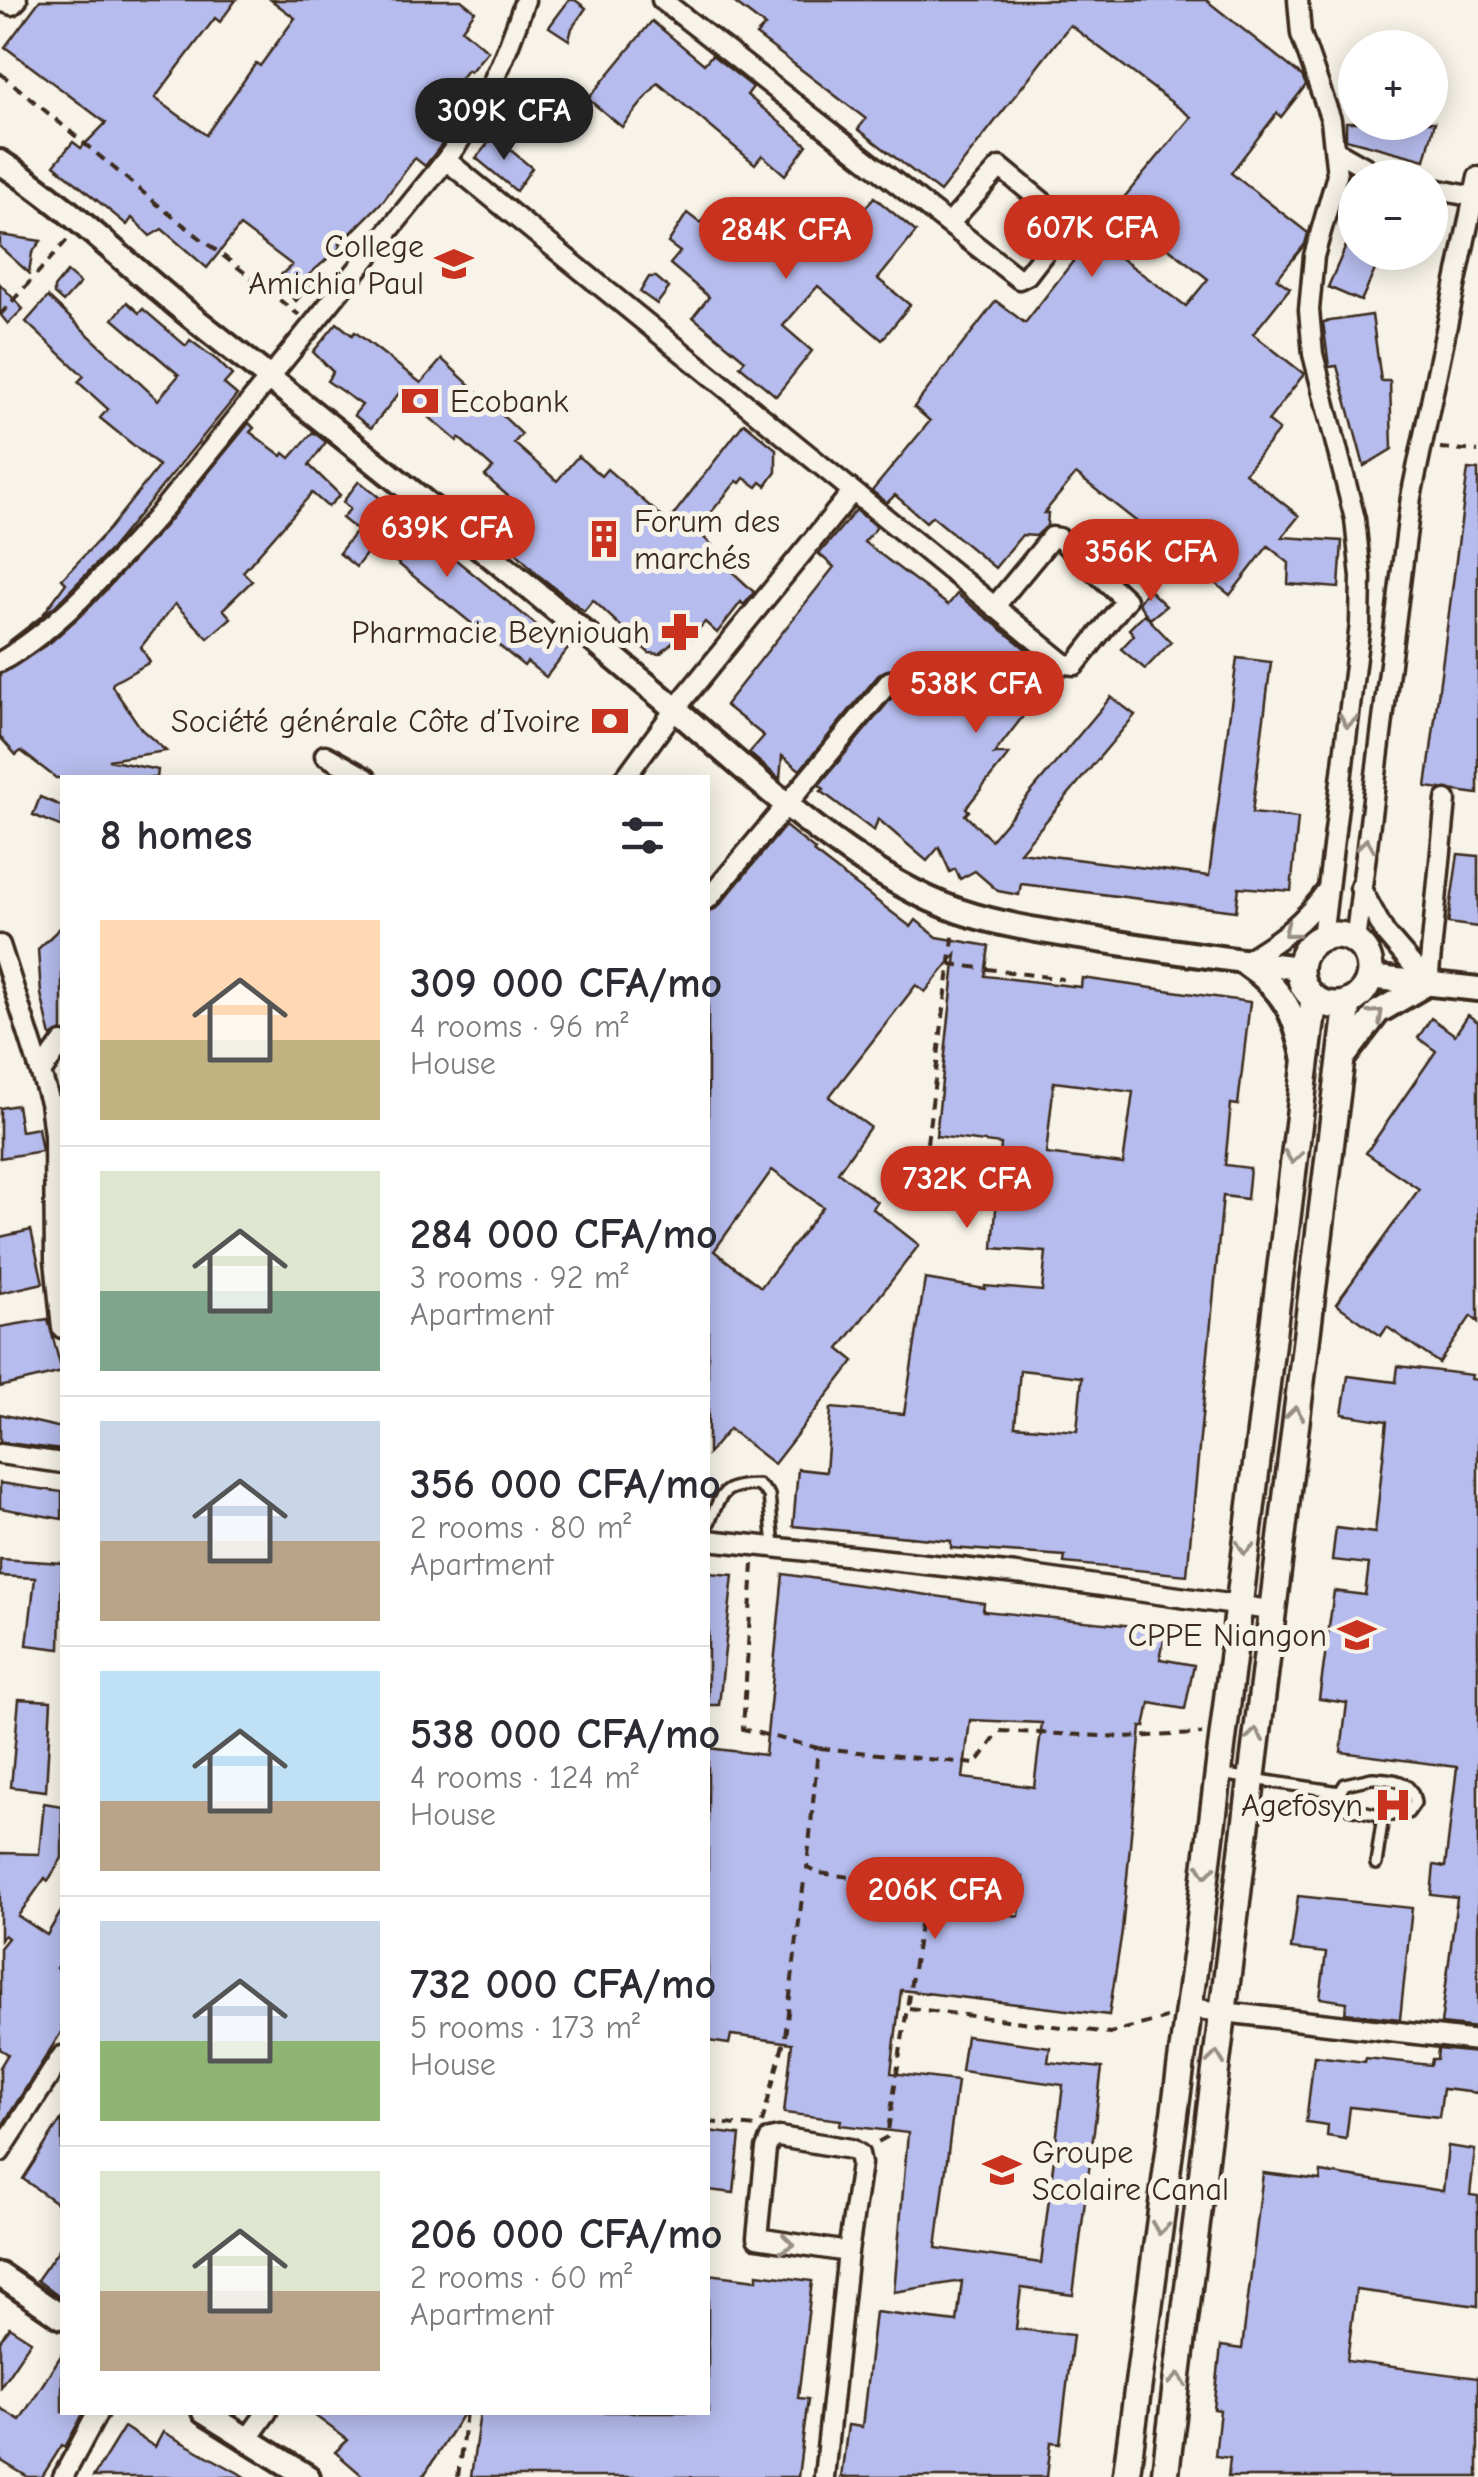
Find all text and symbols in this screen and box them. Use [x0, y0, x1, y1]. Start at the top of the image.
map controls [1338, 30, 1448, 270]
button: + [1338, 30, 1448, 140]
pin: 309K CFA [401, 78, 607, 163]
text: 309K CFA [437, 92, 571, 129]
button: − [1338, 160, 1448, 270]
pin: 607K CFA [989, 195, 1195, 280]
pin: 284K CFA [683, 197, 889, 282]
text: 607K CFA [1026, 209, 1158, 246]
text: 284K CFA [721, 211, 851, 248]
place label: College Amichia Paul [248, 228, 424, 302]
school or university icon: College Amichia Paul [433, 243, 475, 285]
bank icon: Ecobank [399, 380, 441, 422]
place label: Ecobank [450, 383, 569, 420]
pin: 639K CFA [344, 495, 550, 580]
place label: Forum des marchés [634, 503, 780, 577]
text: 639K CFA [381, 509, 513, 546]
building icon: Forum des marchés [583, 518, 625, 560]
pin: 356K CFA [1048, 519, 1254, 604]
text: 356K CFA [1085, 533, 1217, 570]
pharmacy icon: Pharmacie Beyniouah [659, 611, 701, 653]
place label: Pharmacie Beyniouah [351, 614, 650, 651]
pin: 538K CFA [873, 651, 1079, 736]
text: 538K CFA [910, 665, 1042, 702]
bank icon: Société générale Côte d’Ivoire [589, 700, 631, 742]
place label: Société générale Côte d’Ivoire [171, 703, 580, 740]
one-way arrow [1338, 712, 1359, 729]
icon: filters [615, 808, 670, 863]
text: 8 homes [100, 811, 252, 860]
one-way arrow [1355, 837, 1376, 853]
one-way arrow [1283, 919, 1301, 937]
text: 309 000 CFA/mo [410, 959, 722, 1008]
icon: home [180, 960, 300, 1080]
text: 4 rooms · 96 m² [410, 1008, 628, 1045]
one-way arrow [1366, 1009, 1384, 1027]
text: House [410, 1045, 496, 1082]
pin: 732K CFA [864, 1146, 1070, 1231]
one-way arrow [1284, 1148, 1305, 1165]
text: 732K CFA [903, 1160, 1031, 1197]
text: 284 000 CFA/mo [410, 1210, 718, 1259]
icon: home [180, 1211, 300, 1331]
text: 3 rooms · 92 m² [410, 1259, 629, 1296]
text: Apartment [410, 1296, 553, 1333]
one-way arrow [1284, 1404, 1305, 1421]
text: 356 000 CFA/mo [410, 1460, 721, 1509]
icon: home [180, 1461, 300, 1581]
text: 2 rooms · 80 m² [410, 1509, 631, 1546]
one-way arrow [1235, 1540, 1256, 1557]
text: Apartment [410, 1546, 553, 1583]
school or university icon: CPPE Niangon [1336, 1614, 1378, 1656]
place label: CPPE Niangon [1127, 1617, 1327, 1654]
text: 538 000 CFA/mo [410, 1710, 720, 1759]
icon: home [180, 1711, 300, 1831]
one-way arrow [1244, 1727, 1265, 1743]
text: 4 rooms · 124 m² [410, 1759, 639, 1796]
hospital icon: Agefosyn [1372, 1784, 1414, 1826]
place label: Agefosyn [1241, 1787, 1363, 1824]
text: House [410, 1796, 496, 1833]
pin: 206K CFA [832, 1857, 1038, 1942]
one-way arrow [1196, 1864, 1217, 1880]
text: 206K CFA [868, 1871, 1002, 1908]
text: 732 000 CFA/mo [410, 1960, 716, 2009]
icon: home [180, 1961, 300, 2081]
text: 5 rooms · 173 m² [410, 2009, 640, 2046]
text: House [410, 2046, 496, 2083]
one-way arrow [1205, 2049, 1226, 2066]
place label: Groupe Scolaire Canal [1032, 2134, 1229, 2208]
school or university icon: Groupe Scolaire Canal [981, 2149, 1023, 2191]
text: 206 000 CFA/mo [410, 2210, 723, 2259]
icon: home [180, 2211, 300, 2331]
one-way arrow [1150, 2220, 1171, 2237]
one-way arrow [779, 2233, 795, 2254]
text: 2 rooms · 60 m² [410, 2259, 632, 2296]
text: Apartment [410, 2296, 553, 2333]
one-way arrow [1167, 2372, 1188, 2388]

